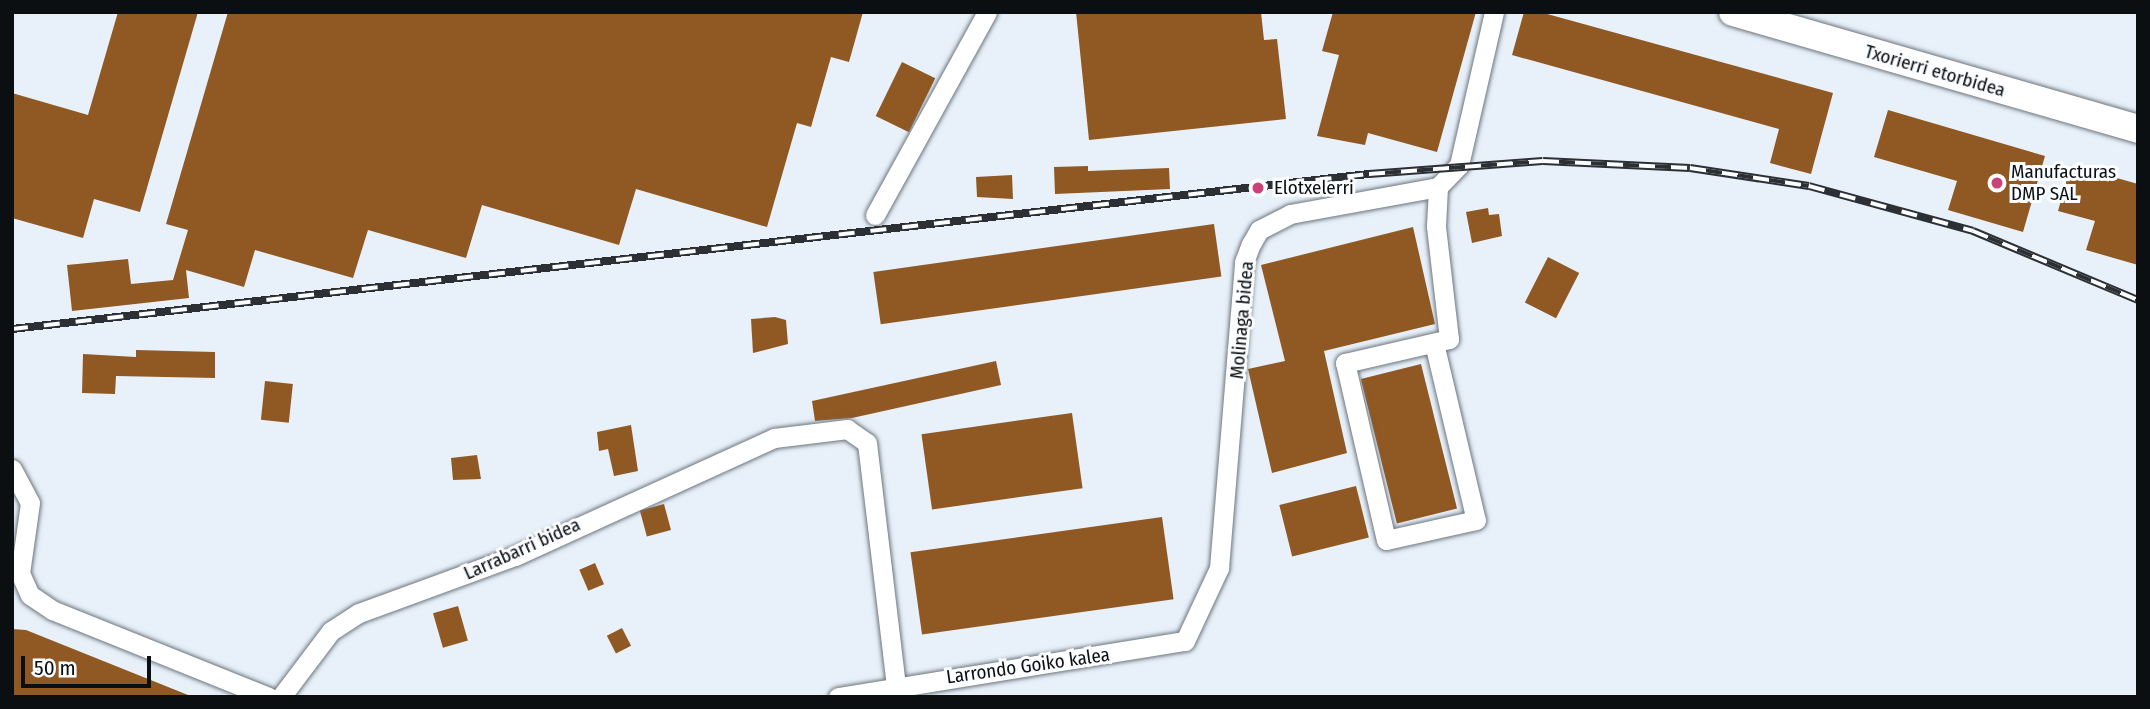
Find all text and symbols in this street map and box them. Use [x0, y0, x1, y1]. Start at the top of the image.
street label: Txorierri etorbidea [1862, 40, 2008, 102]
place label: Manufacturas DMP SAL [2011, 161, 2116, 205]
marker: Manufacturas DMP SAL [1989, 175, 2005, 191]
place label: Elotxelerri [1274, 177, 1354, 199]
marker: Elotxelerri [1248, 178, 1268, 198]
street label: Molinaga bidea [1225, 260, 1259, 380]
street label: Larrabarri bidea [460, 513, 584, 585]
scale bar [24, 642, 154, 686]
street label: Larrondo Goiko kalea [945, 643, 1111, 689]
text: 50 m [34, 655, 76, 681]

